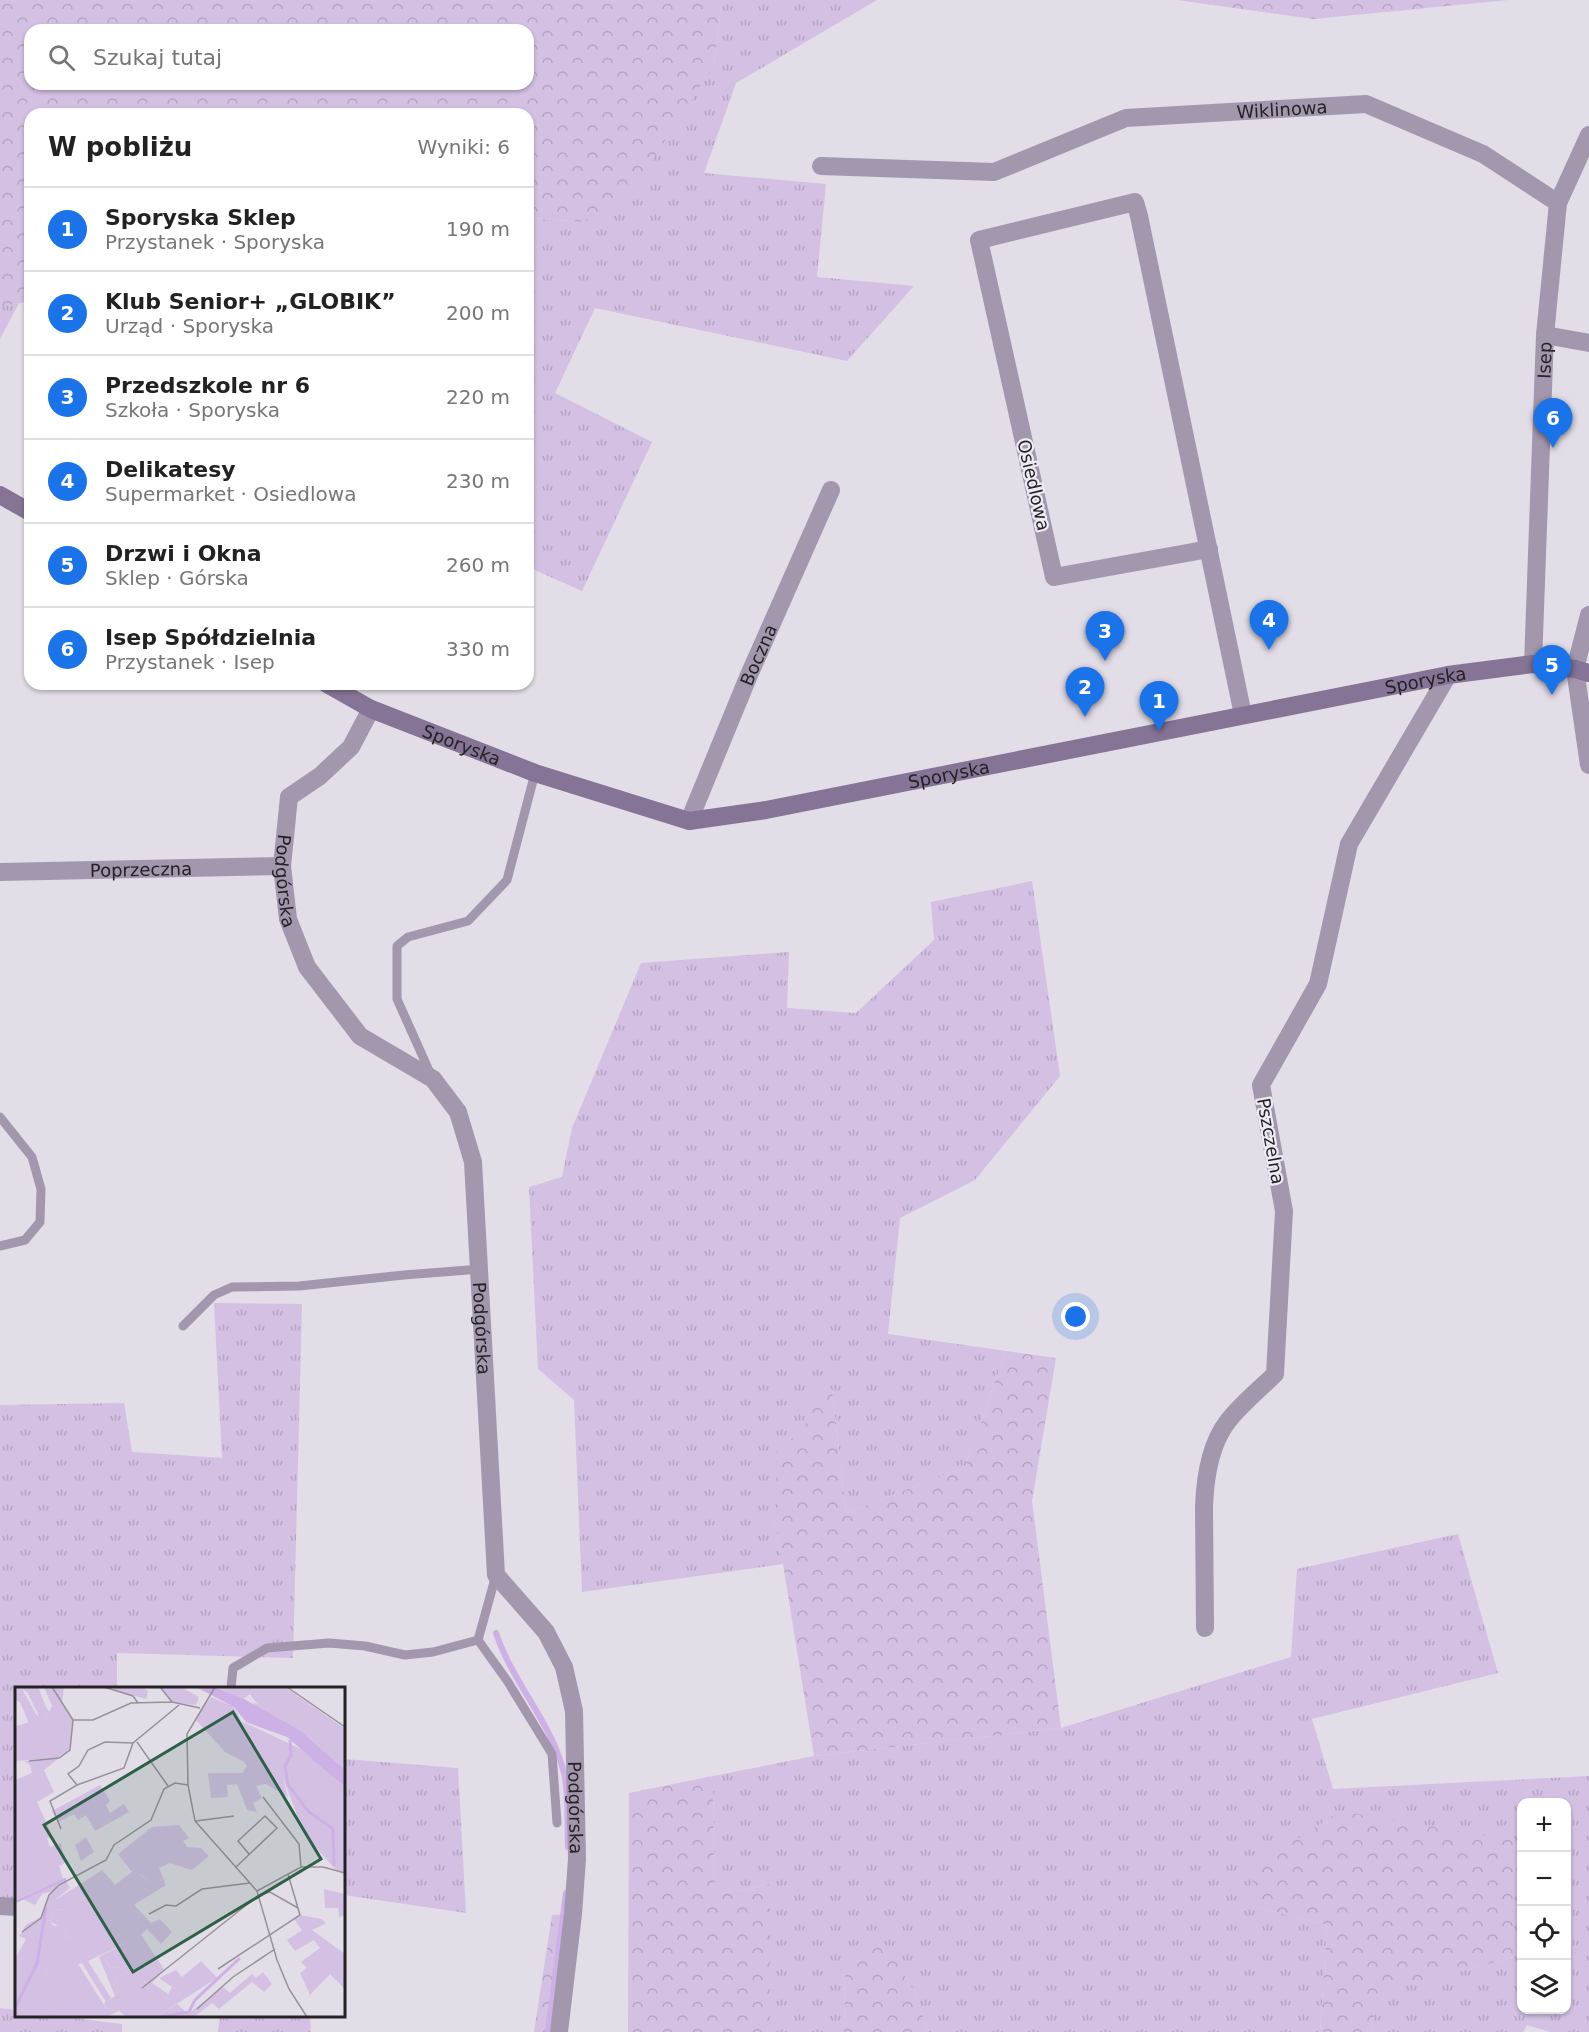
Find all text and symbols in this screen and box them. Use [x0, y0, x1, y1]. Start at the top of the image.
search box [24, 24, 534, 90]
icon: search [45, 41, 78, 74]
text: Szukaj tutaj [93, 45, 222, 70]
street label: Wiklinowa [1236, 96, 1328, 122]
text: W pobliżu [48, 132, 192, 162]
text: Wyniki: 6 [418, 135, 510, 159]
text: Sporyska Sklep [105, 205, 296, 230]
text: 1 [61, 217, 74, 241]
text: 190 m [446, 217, 510, 241]
text: Przystanek · Sporyska [105, 230, 325, 254]
text: Klub Senior+ „GLOBIK” [105, 289, 396, 314]
text: 2 [61, 301, 74, 325]
text: 200 m [446, 301, 510, 325]
text: Urząd · Sporyska [105, 314, 274, 338]
street label: Isep [1533, 341, 1555, 379]
text: Przedszkole nr 6 [105, 373, 310, 398]
text: 3 [61, 385, 74, 409]
text: 220 m [446, 385, 510, 409]
text: Szkoła · Sporyska [105, 398, 280, 422]
pin: 6 [1534, 398, 1572, 448]
street label: Osiedlowa [1013, 437, 1055, 533]
text: Delikatesy [105, 457, 236, 482]
text: 4 [61, 469, 74, 493]
text: 230 m [446, 469, 510, 493]
text: Supermarket · Osiedlowa [105, 482, 356, 506]
text: Drzwi i Okna [105, 541, 261, 566]
text: 5 [61, 553, 74, 577]
text: 260 m [446, 553, 510, 577]
text: Sklep · Górska [105, 566, 249, 590]
pin: 4 [1250, 600, 1288, 650]
pin: 3 [1086, 612, 1124, 661]
street label: Boczna [735, 621, 781, 689]
text: Isep Spółdzielnia [105, 625, 316, 650]
text: 6 [61, 637, 74, 661]
text: 330 m [446, 637, 510, 661]
pin: 5 [1532, 646, 1572, 695]
text: Przystanek · Isep [105, 650, 275, 674]
street label: Sporyska [1383, 662, 1467, 698]
pin: 2 [1066, 668, 1104, 717]
pin: 1 [1140, 682, 1178, 731]
street label: Sporyska [419, 720, 504, 769]
street label: Sporyska [906, 756, 991, 792]
street label: Podgórska [271, 833, 301, 930]
street label: Poprzeczna [90, 857, 192, 881]
street label: Pszczelna [1253, 1096, 1289, 1186]
street label: Podgórska [469, 1281, 495, 1375]
your location [1061, 1302, 1090, 1331]
inset map [15, 1687, 345, 2017]
street label: Podgórska [565, 1761, 587, 1854]
map controls [1517, 1798, 1571, 2014]
button: + [1517, 1798, 1571, 1852]
button: − [1517, 1852, 1571, 1906]
button: locate [1517, 1906, 1571, 1960]
button: layers [1517, 1960, 1571, 2014]

